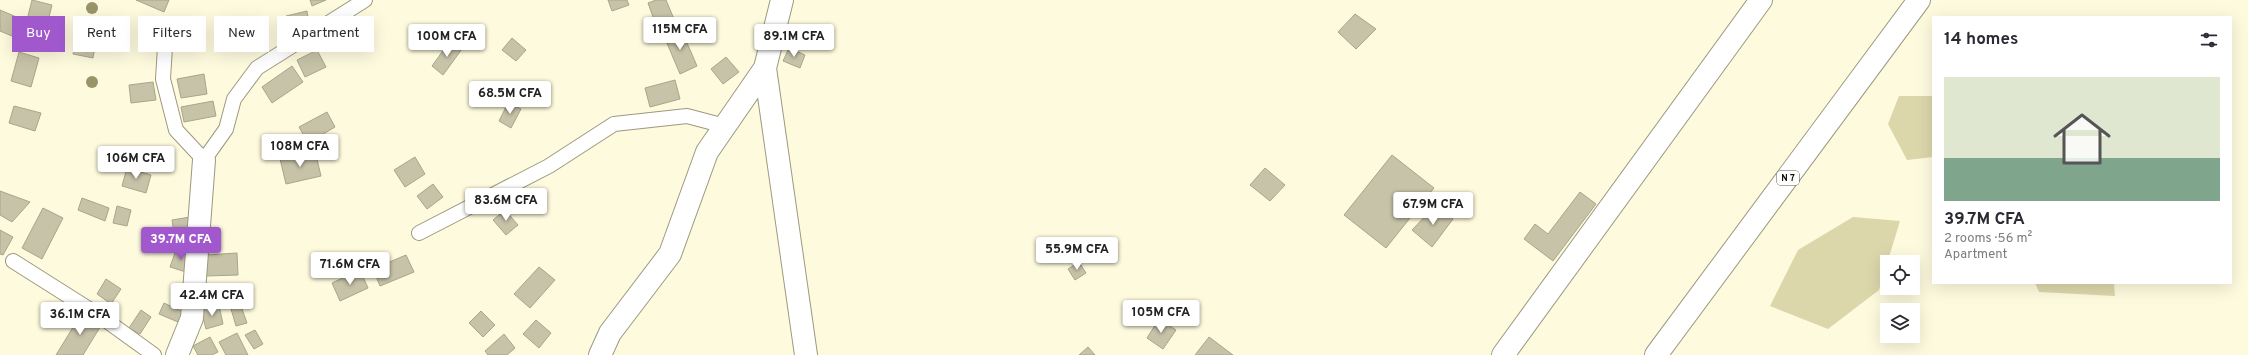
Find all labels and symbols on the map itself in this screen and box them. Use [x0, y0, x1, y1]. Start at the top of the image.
pin: 115M CFA [639, 17, 721, 51]
pin: 100M CFA [406, 24, 488, 58]
pin: 89.1M CFA [748, 24, 840, 58]
pin: 68.5M CFA [464, 81, 556, 115]
pin: 108M CFA [259, 134, 341, 168]
pin: 106M CFA [95, 146, 177, 180]
road number: N 7 [1777, 171, 1799, 185]
pin: 83.6M CFA [460, 188, 552, 222]
pin: 67.9M CFA [1387, 192, 1479, 226]
pin: 39.7M CFA [135, 227, 227, 261]
pin: 55.9M CFA [1031, 237, 1123, 271]
pin: 71.6M CFA [304, 252, 396, 286]
pin: 42.4M CFA [166, 283, 258, 317]
pin: 105M CFA [1120, 300, 1202, 334]
pin: 36.1M CFA [34, 302, 126, 336]

